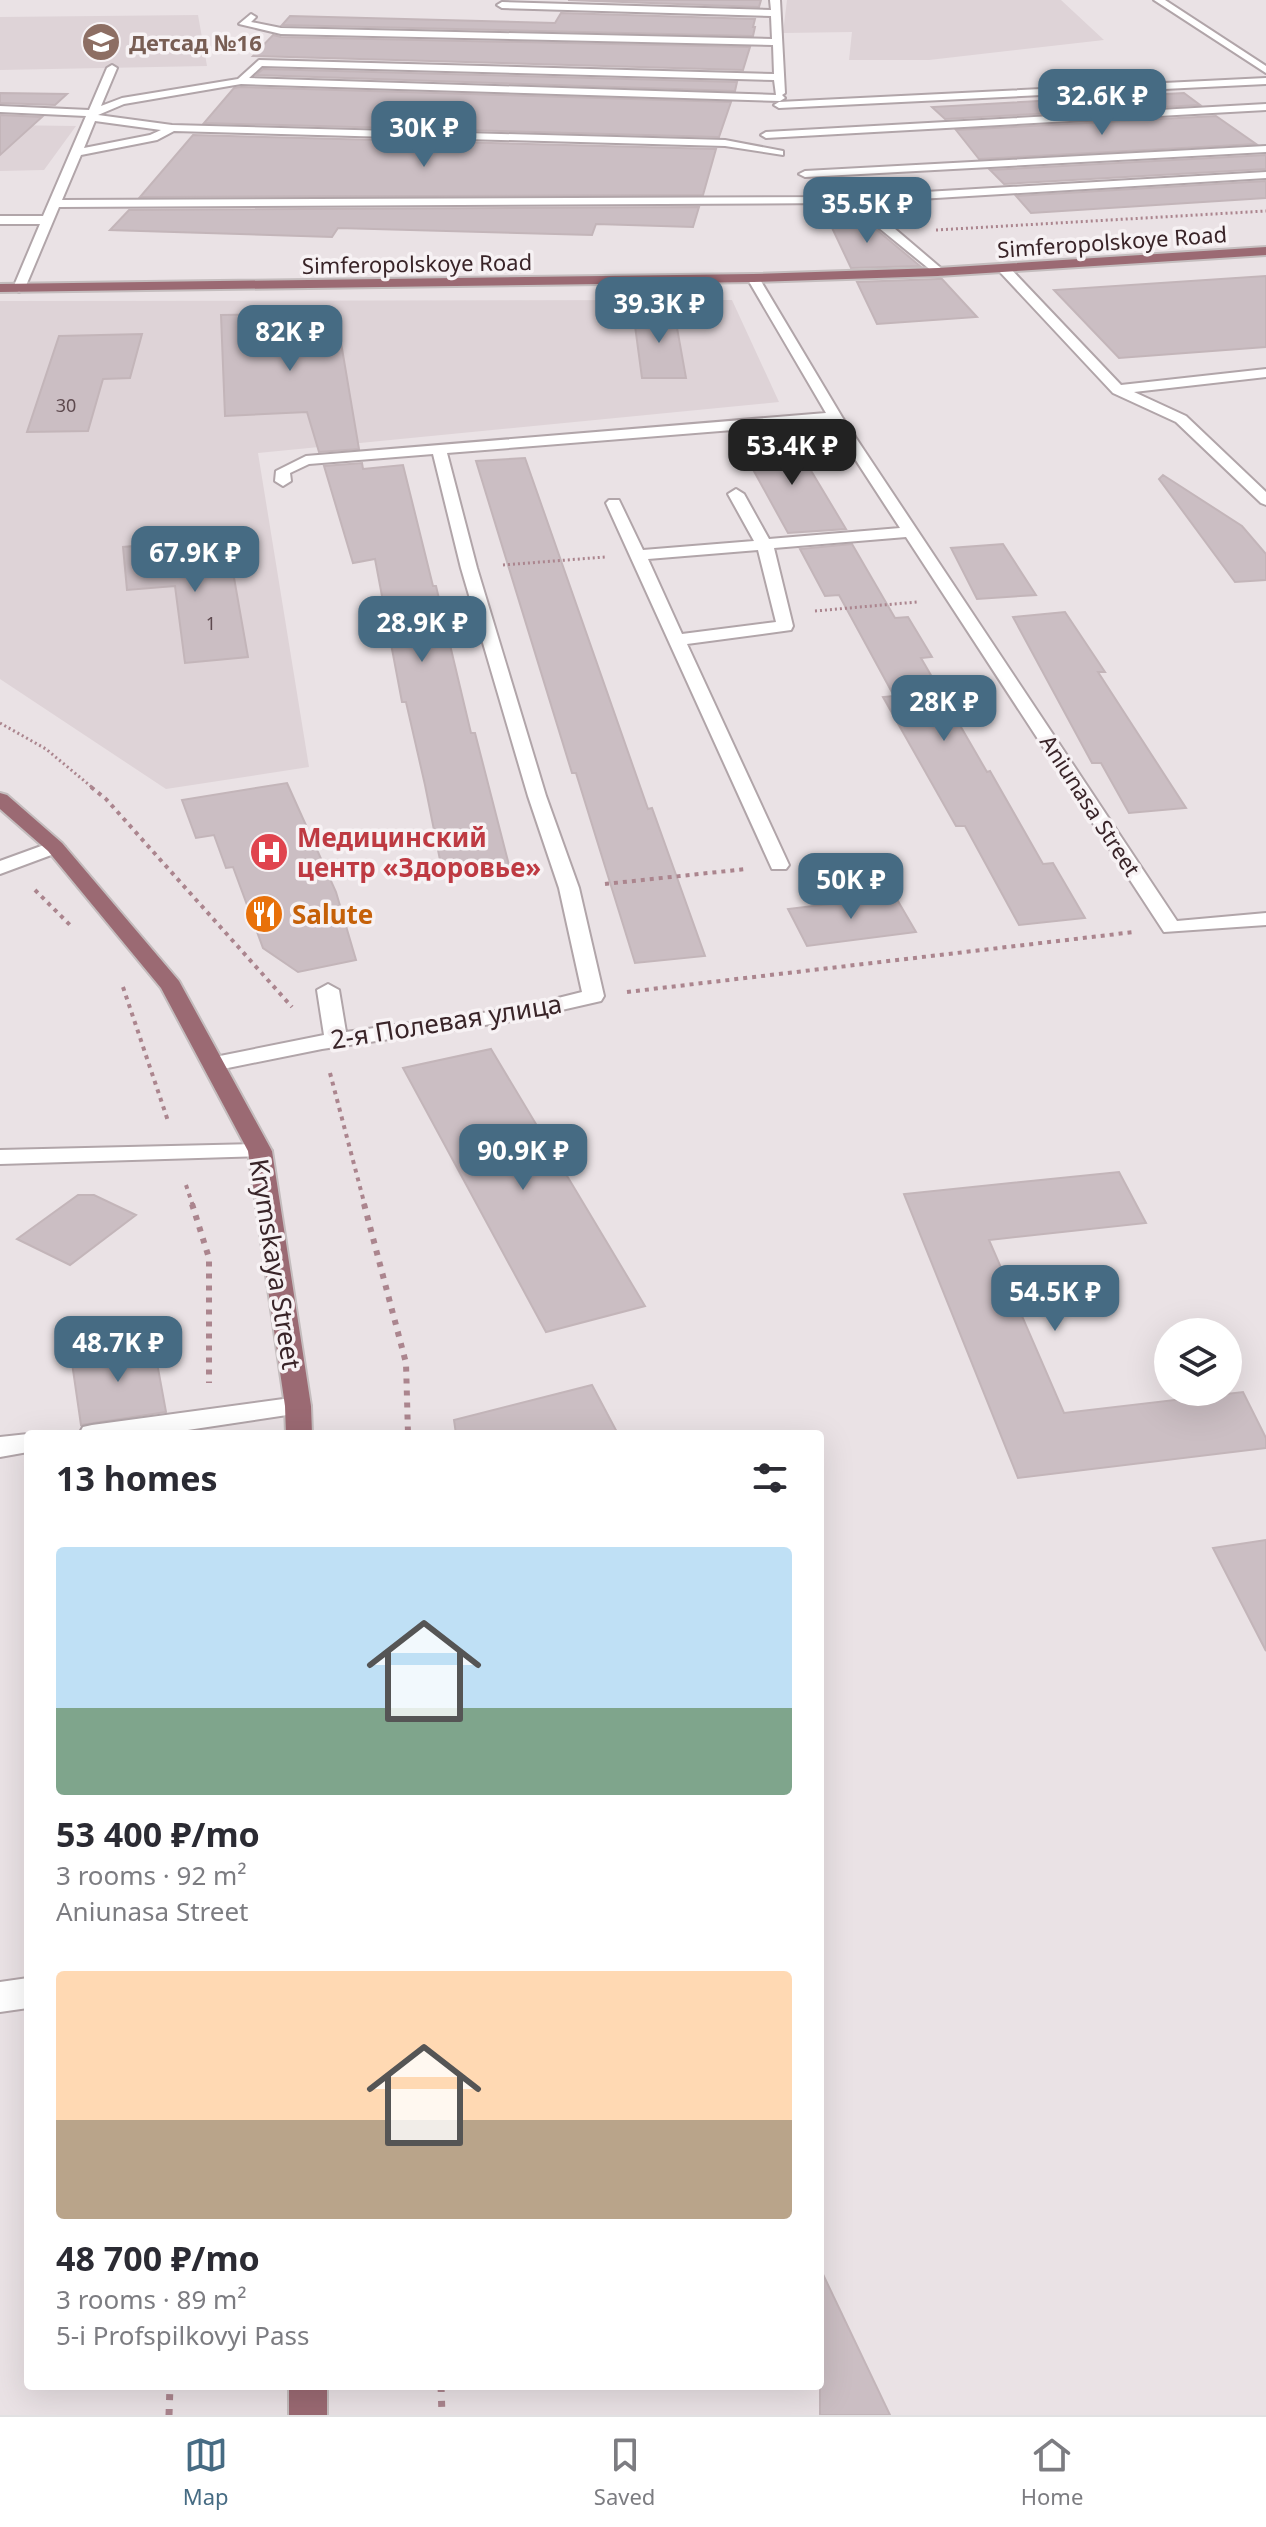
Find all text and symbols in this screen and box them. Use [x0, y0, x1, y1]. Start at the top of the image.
school or university icon: Детсад №16 [80, 21, 122, 63]
place label: Детсад №16 [129, 27, 262, 57]
pin: 32.6K ₽ [1028, 69, 1176, 137]
text: 32.6K ₽ [1056, 77, 1148, 113]
pin: 30K ₽ [368, 101, 480, 169]
text: 30K ₽ [389, 109, 459, 145]
pin: 35.5K ₽ [793, 177, 941, 245]
text: 35.5K ₽ [821, 185, 913, 221]
street label: Simferopolskoye Road [996, 218, 1228, 264]
street label: Simferopolskoye Road [302, 246, 532, 280]
pin: 39.3K ₽ [585, 277, 733, 345]
text: 39.3K ₽ [613, 285, 705, 321]
pin: 82K ₽ [234, 305, 346, 373]
text: 82K ₽ [255, 313, 325, 349]
house number: 30 [56, 393, 76, 417]
pin: 53.4K ₽ [718, 419, 866, 487]
text: 53.4K ₽ [746, 427, 838, 463]
pin: 67.9K ₽ [121, 526, 269, 594]
text: 67.9K ₽ [149, 534, 241, 570]
pin: 28.9K ₽ [348, 596, 496, 664]
text: 28.9K ₽ [376, 604, 468, 640]
house number: 1 [206, 611, 216, 635]
pin: 28K ₽ [888, 675, 1000, 743]
text: 28K ₽ [909, 683, 979, 719]
street label: Aniunasa Street [1034, 729, 1148, 882]
place label: Медицинский центр «Здоровье» [297, 819, 541, 885]
hospital icon: Медицинский центр «Здоровье» [248, 831, 290, 873]
pin: 50K ₽ [795, 853, 907, 921]
text: 50K ₽ [816, 861, 886, 897]
restaurant icon: Salute [243, 893, 285, 935]
place label: Salute [292, 896, 373, 932]
street label: 2-я Полевая улица [328, 985, 564, 1057]
pin: 90.9K ₽ [449, 1124, 597, 1192]
text: 90.9K ₽ [477, 1132, 569, 1168]
street label: Krymskaya Street [242, 1156, 310, 1372]
pin: 54.5K ₽ [981, 1265, 1129, 1333]
text: 54.5K ₽ [1009, 1273, 1101, 1309]
pin: 48.7K ₽ [44, 1316, 192, 1384]
map controls [1154, 1318, 1242, 1406]
button: layers [1154, 1318, 1242, 1406]
text: 48.7K ₽ [72, 1324, 164, 1360]
text: 13 homes [56, 1455, 218, 1501]
icon: filters [748, 1456, 792, 1500]
icon: home [352, 1599, 496, 1743]
text: 53 400 ₽/mo [56, 1811, 260, 1857]
text: 3 rooms · 92 m² [56, 1857, 246, 1893]
text: Aniunasa Street [56, 1893, 249, 1929]
icon: home [352, 2023, 496, 2167]
text: 48 700 ₽/mo [56, 2235, 260, 2281]
text: 3 rooms · 89 m² [56, 2281, 246, 2317]
text: 5-i Profspilkovyi Pass [56, 2317, 309, 2353]
tab: Map [183, 2433, 229, 2511]
tab: Saved [594, 2433, 655, 2511]
tab: Home [1021, 2433, 1083, 2511]

